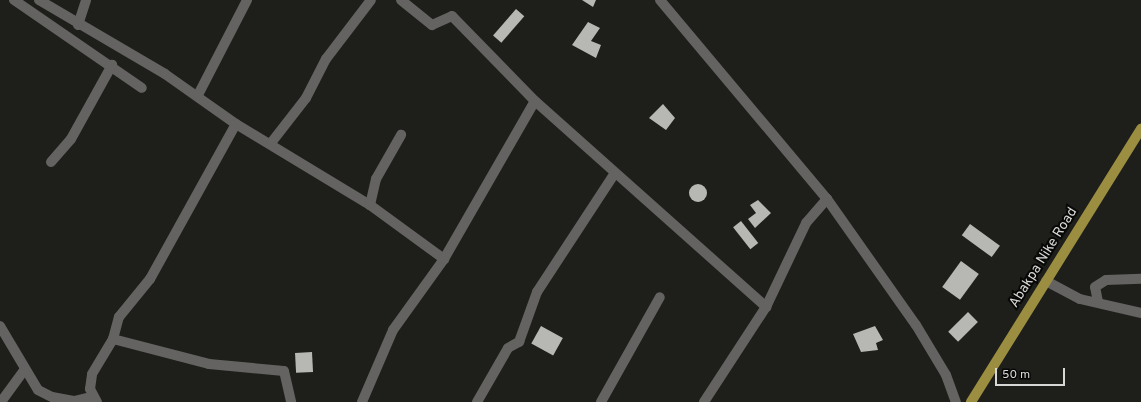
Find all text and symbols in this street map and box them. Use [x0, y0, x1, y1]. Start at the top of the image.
street label: Abakpa Nike Road [1006, 205, 1082, 311]
scale bar [997, 360, 1067, 386]
text: 50 m [1002, 367, 1030, 383]

